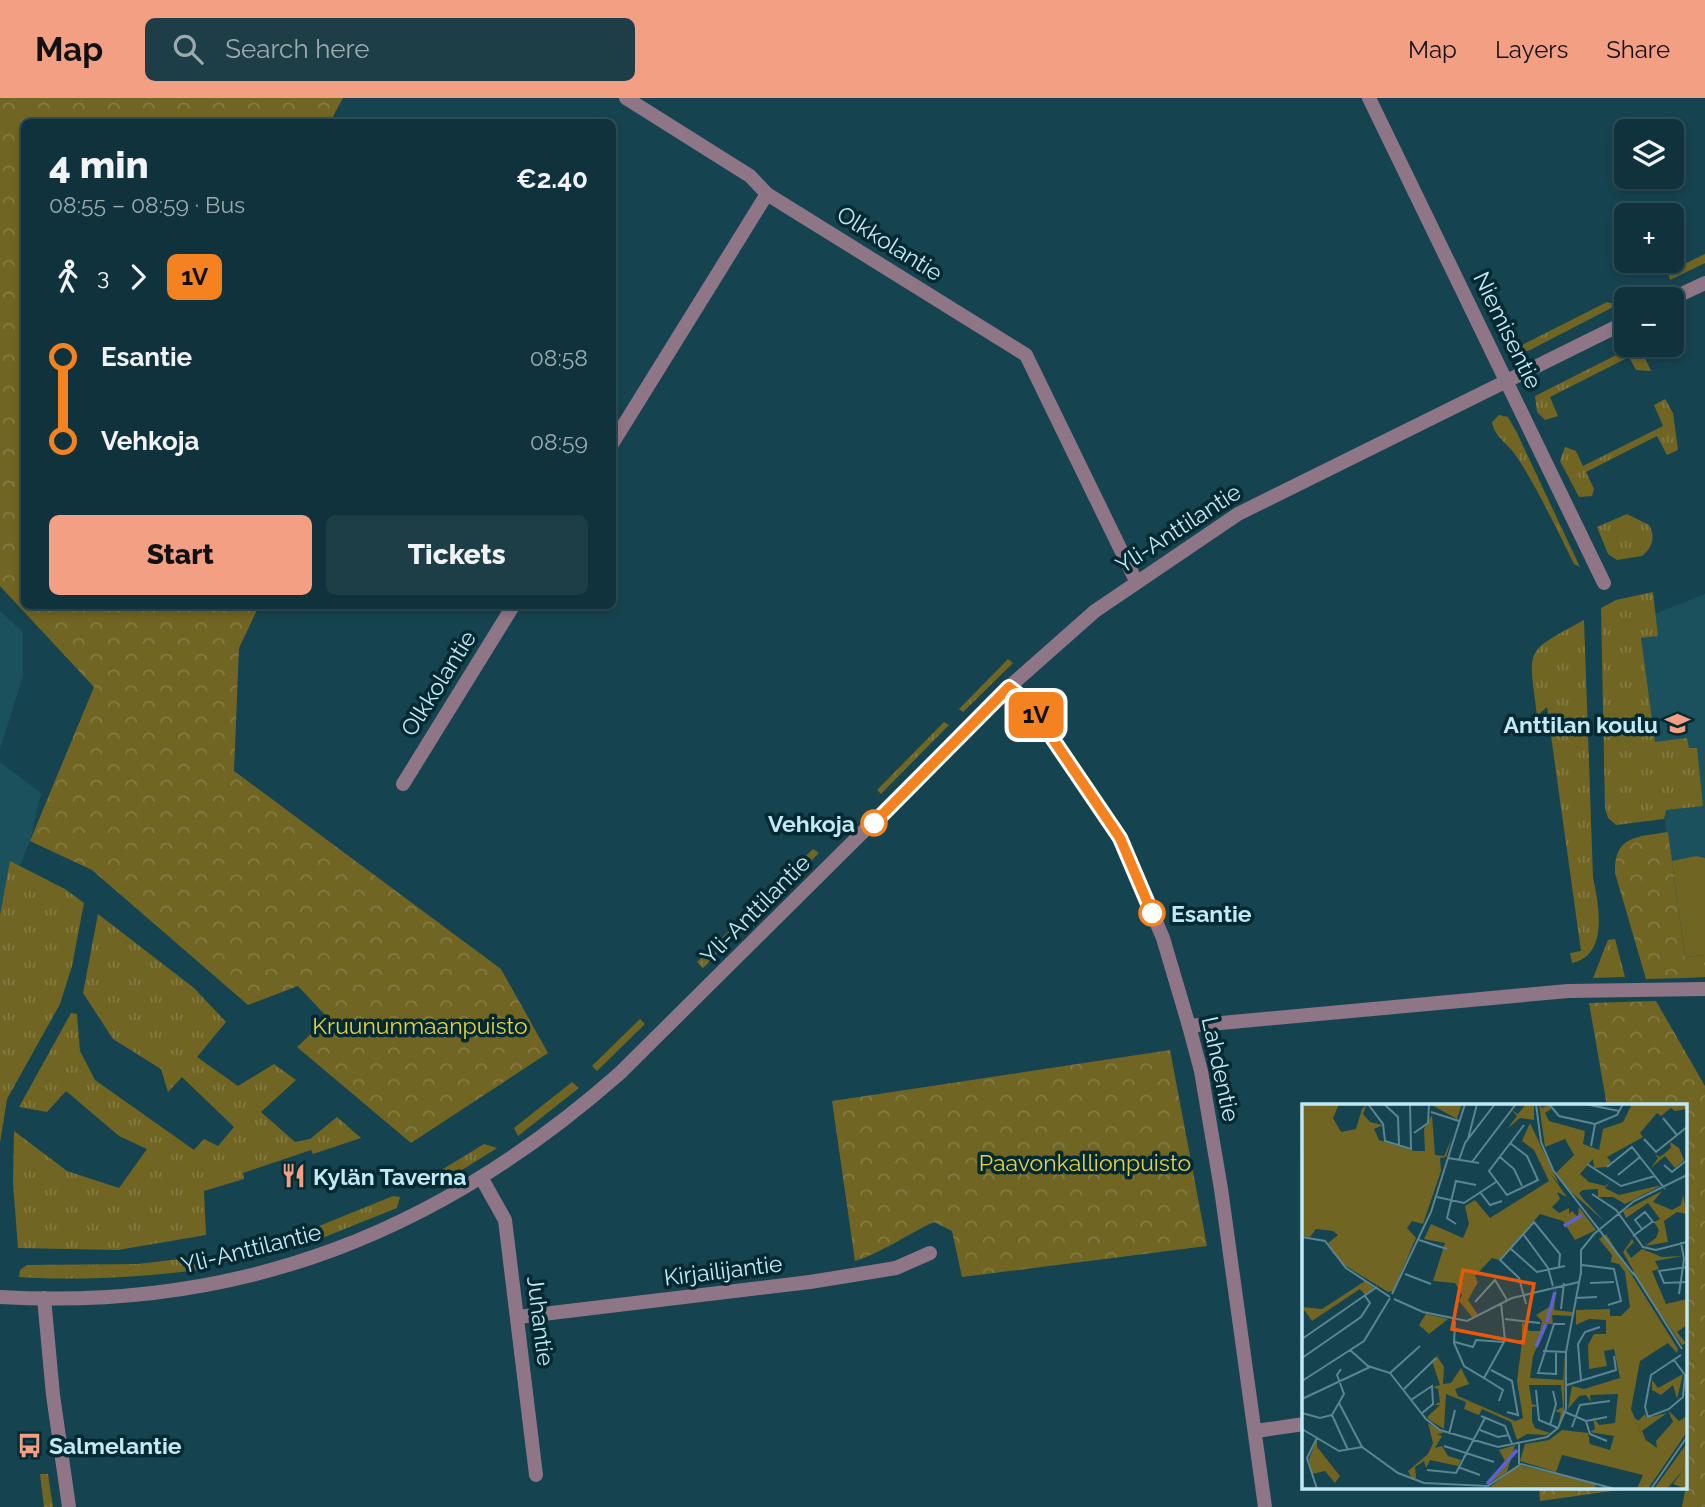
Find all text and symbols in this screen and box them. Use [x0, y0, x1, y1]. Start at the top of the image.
search box [145, 18, 635, 81]
text: Map [35, 30, 103, 69]
icon: search [169, 30, 207, 68]
text: Search here [225, 34, 370, 64]
text: Map [1408, 35, 1457, 64]
text: Layers [1495, 35, 1568, 64]
text: Share [1606, 35, 1670, 64]
map controls [1614, 119, 1684, 357]
button: layers [1614, 119, 1684, 189]
text: 4 min [49, 142, 149, 187]
text: €2.40 [516, 164, 588, 194]
text: 08:55 – 08:59 · Bus [49, 191, 245, 218]
street label: Olkkolantie [832, 200, 948, 286]
button: + [1614, 203, 1684, 273]
icon: walk [49, 258, 87, 296]
icon: forward [119, 258, 157, 296]
text: 1V [181, 262, 208, 291]
text: 3 [97, 263, 109, 290]
street label: Niemisentie [1468, 267, 1548, 393]
button: − [1614, 287, 1684, 357]
text: Esantie [101, 342, 192, 372]
text: 08:58 [530, 344, 588, 371]
text: Vehkoja [101, 426, 199, 456]
text: 08:59 [530, 428, 588, 455]
street label: Yli-Anttilantie [1111, 478, 1245, 578]
button: Start [49, 515, 312, 595]
button: Tickets [326, 515, 588, 595]
street label: Olkkolantie [395, 625, 481, 741]
line badge: 1V [1004, 692, 1068, 738]
text: 1V [1023, 700, 1049, 729]
school or university icon: Anttilan koulu [1664, 710, 1692, 738]
place label: Anttilan koulu [1503, 711, 1658, 738]
place label: Vehkoja [768, 810, 855, 837]
marker: Vehkoja [861, 810, 887, 836]
street label: Yli-Anttilantie [695, 849, 815, 969]
marker: Esantie [1139, 900, 1165, 926]
place label: Esantie [1171, 900, 1252, 927]
park label: Kruununmaanpuisto [312, 1012, 528, 1039]
street label: Lahdentie [1197, 1014, 1245, 1124]
inset map [1302, 1104, 1688, 1490]
park label: Paavonkallionpuisto [979, 1149, 1191, 1176]
restaurant icon: Kylän Taverna [279, 1162, 307, 1190]
place label: Kylän Taverna [313, 1163, 466, 1190]
street label: Yli-Anttilantie [178, 1218, 324, 1278]
street label: Kirjailijantie [662, 1249, 784, 1291]
street label: Juhantie [522, 1275, 560, 1367]
bus stop icon: Salmelantie [15, 1431, 43, 1459]
place label: Salmelantie [49, 1432, 182, 1459]

